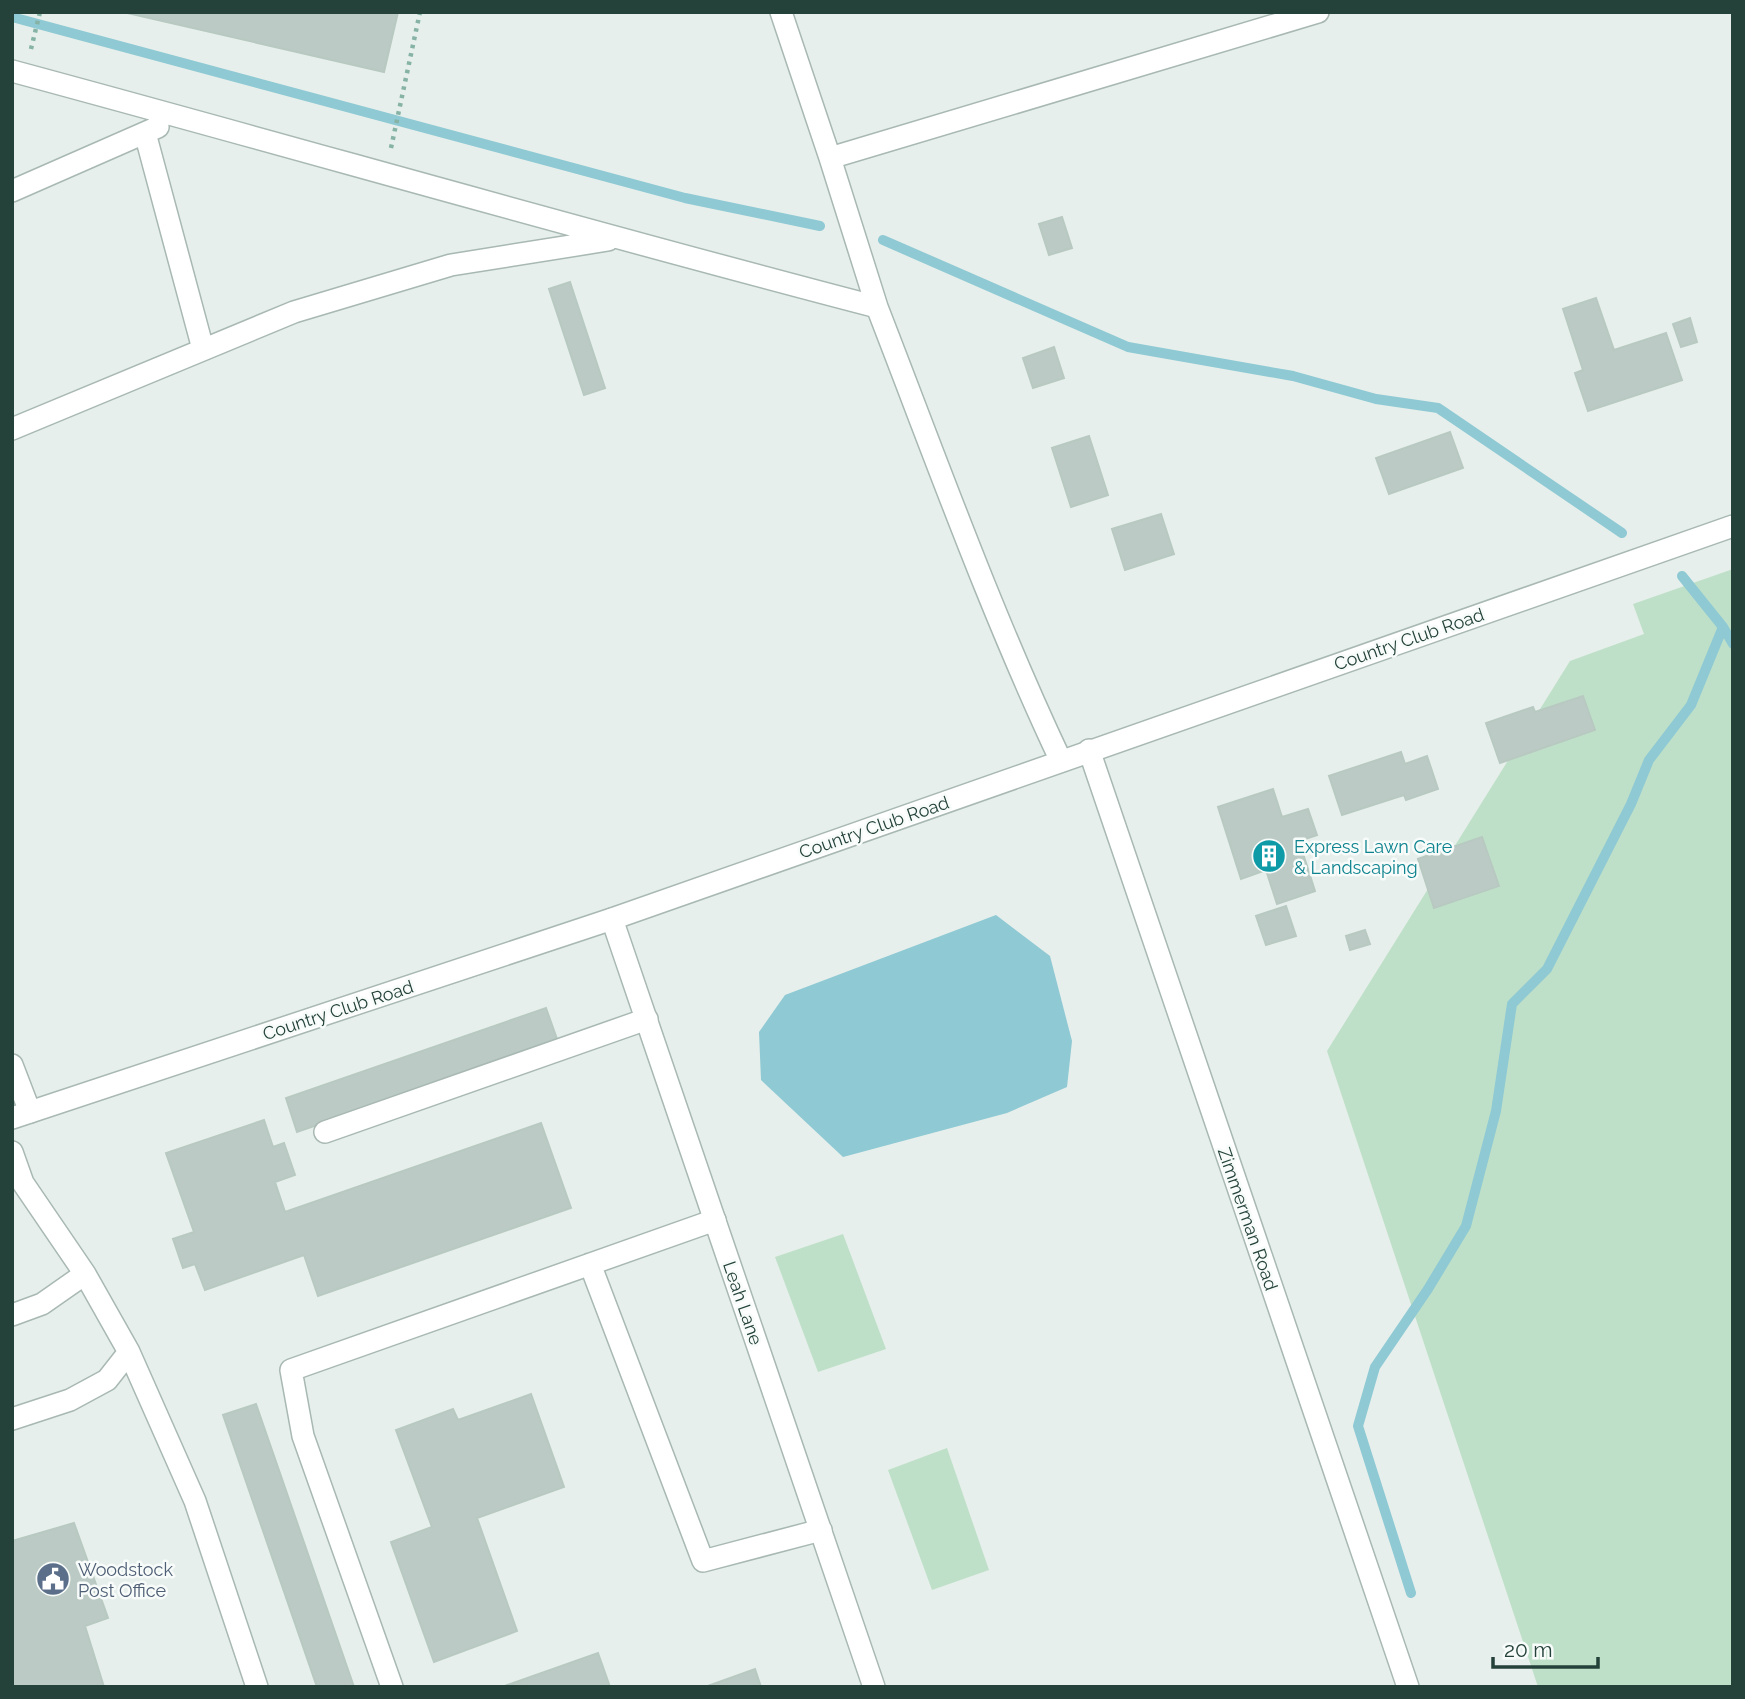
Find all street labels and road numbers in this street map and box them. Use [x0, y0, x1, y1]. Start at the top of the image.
street label: Country Club Road [1331, 603, 1487, 675]
street label: Country Club Road [796, 791, 952, 863]
street label: Country Club Road [260, 976, 416, 1044]
street label: Zimmerman Road [1214, 1145, 1282, 1293]
street label: Leah Lane [719, 1258, 767, 1348]

